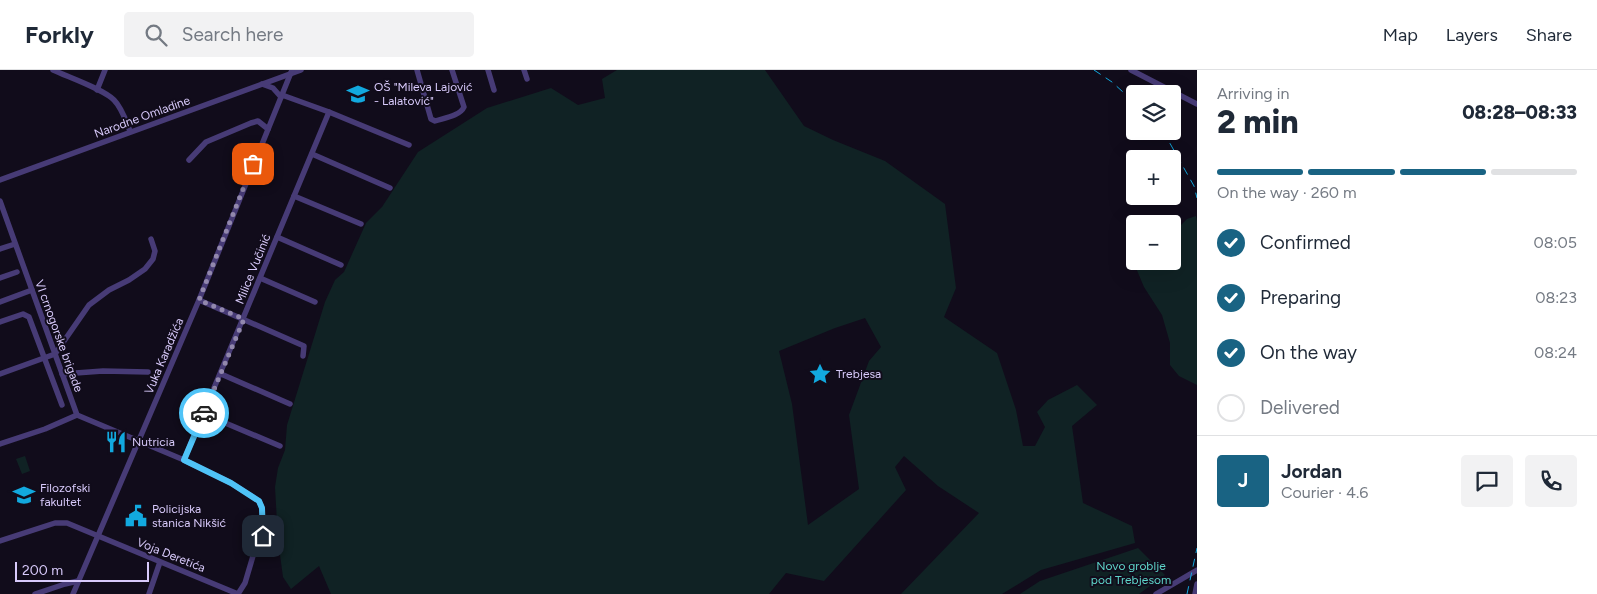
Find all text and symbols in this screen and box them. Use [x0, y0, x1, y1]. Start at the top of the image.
search box [124, 12, 474, 57]
text: Forkly [25, 20, 94, 49]
icon: search [142, 21, 170, 49]
text: Search here [182, 23, 283, 46]
text: Map [1383, 24, 1418, 46]
text: Layers [1446, 24, 1498, 46]
text: Share [1526, 24, 1572, 46]
place label: OŠ "Mileva Lajović - Lalatović" [374, 80, 473, 108]
school or university icon: OŠ "Mileva Lajović - Lalatović" [345, 81, 371, 107]
text: Arriving in [1217, 84, 1289, 103]
map controls [1126, 85, 1181, 270]
button: layers [1126, 85, 1181, 140]
street label: Narodne Omladine [92, 93, 192, 141]
text: 08:28–08:33 [1462, 101, 1577, 124]
text: 2 min [1217, 103, 1299, 141]
pin [232, 143, 274, 185]
icon: bag [239, 150, 267, 178]
button: + [1126, 150, 1181, 205]
text: On the way · 260 m [1217, 183, 1357, 202]
button: − [1126, 215, 1181, 270]
icon: check [1217, 229, 1245, 257]
street label: Milice Vučinić [233, 231, 274, 306]
text: Confirmed [1260, 231, 1351, 254]
text: 08:05 [1533, 233, 1577, 252]
street label: VI crnogorske brigade [32, 278, 86, 394]
icon: check [1217, 284, 1245, 312]
text: Preparing [1260, 286, 1341, 309]
text: 08:23 [1535, 288, 1577, 307]
street label: Vuka Karadžića [142, 316, 186, 396]
icon: check [1217, 339, 1245, 367]
text: On the way [1260, 341, 1357, 364]
text: 08:24 [1534, 343, 1577, 362]
place icon: Trebjesa [807, 361, 833, 387]
place label: Trebjesa [836, 367, 881, 381]
courier [179, 388, 229, 438]
text: Delivered [1260, 396, 1340, 419]
icon: car [190, 399, 218, 427]
restaurant icon: Nutricia [103, 429, 129, 455]
place label: Nutricia [132, 435, 175, 449]
button: chat [1461, 455, 1513, 507]
button: phone [1525, 455, 1577, 507]
text: Jordan [1281, 460, 1342, 483]
text: J [1238, 469, 1248, 492]
place label: Filozofski fakultet [40, 481, 90, 509]
school or university icon: Filozofski fakultet [11, 482, 37, 508]
text: Courier · 4.6 [1281, 483, 1368, 502]
place label: Policijska stanica Nikšić [152, 502, 227, 530]
public building icon: Policijska stanica Nikšić [123, 503, 149, 529]
pin [242, 515, 284, 557]
icon: home [249, 522, 277, 550]
street label: Voja Deretića [135, 535, 207, 575]
scale bar [15, 559, 149, 582]
park label: Novo groblje pod Trebjesom [1091, 559, 1171, 587]
text: 200 m [22, 562, 63, 579]

